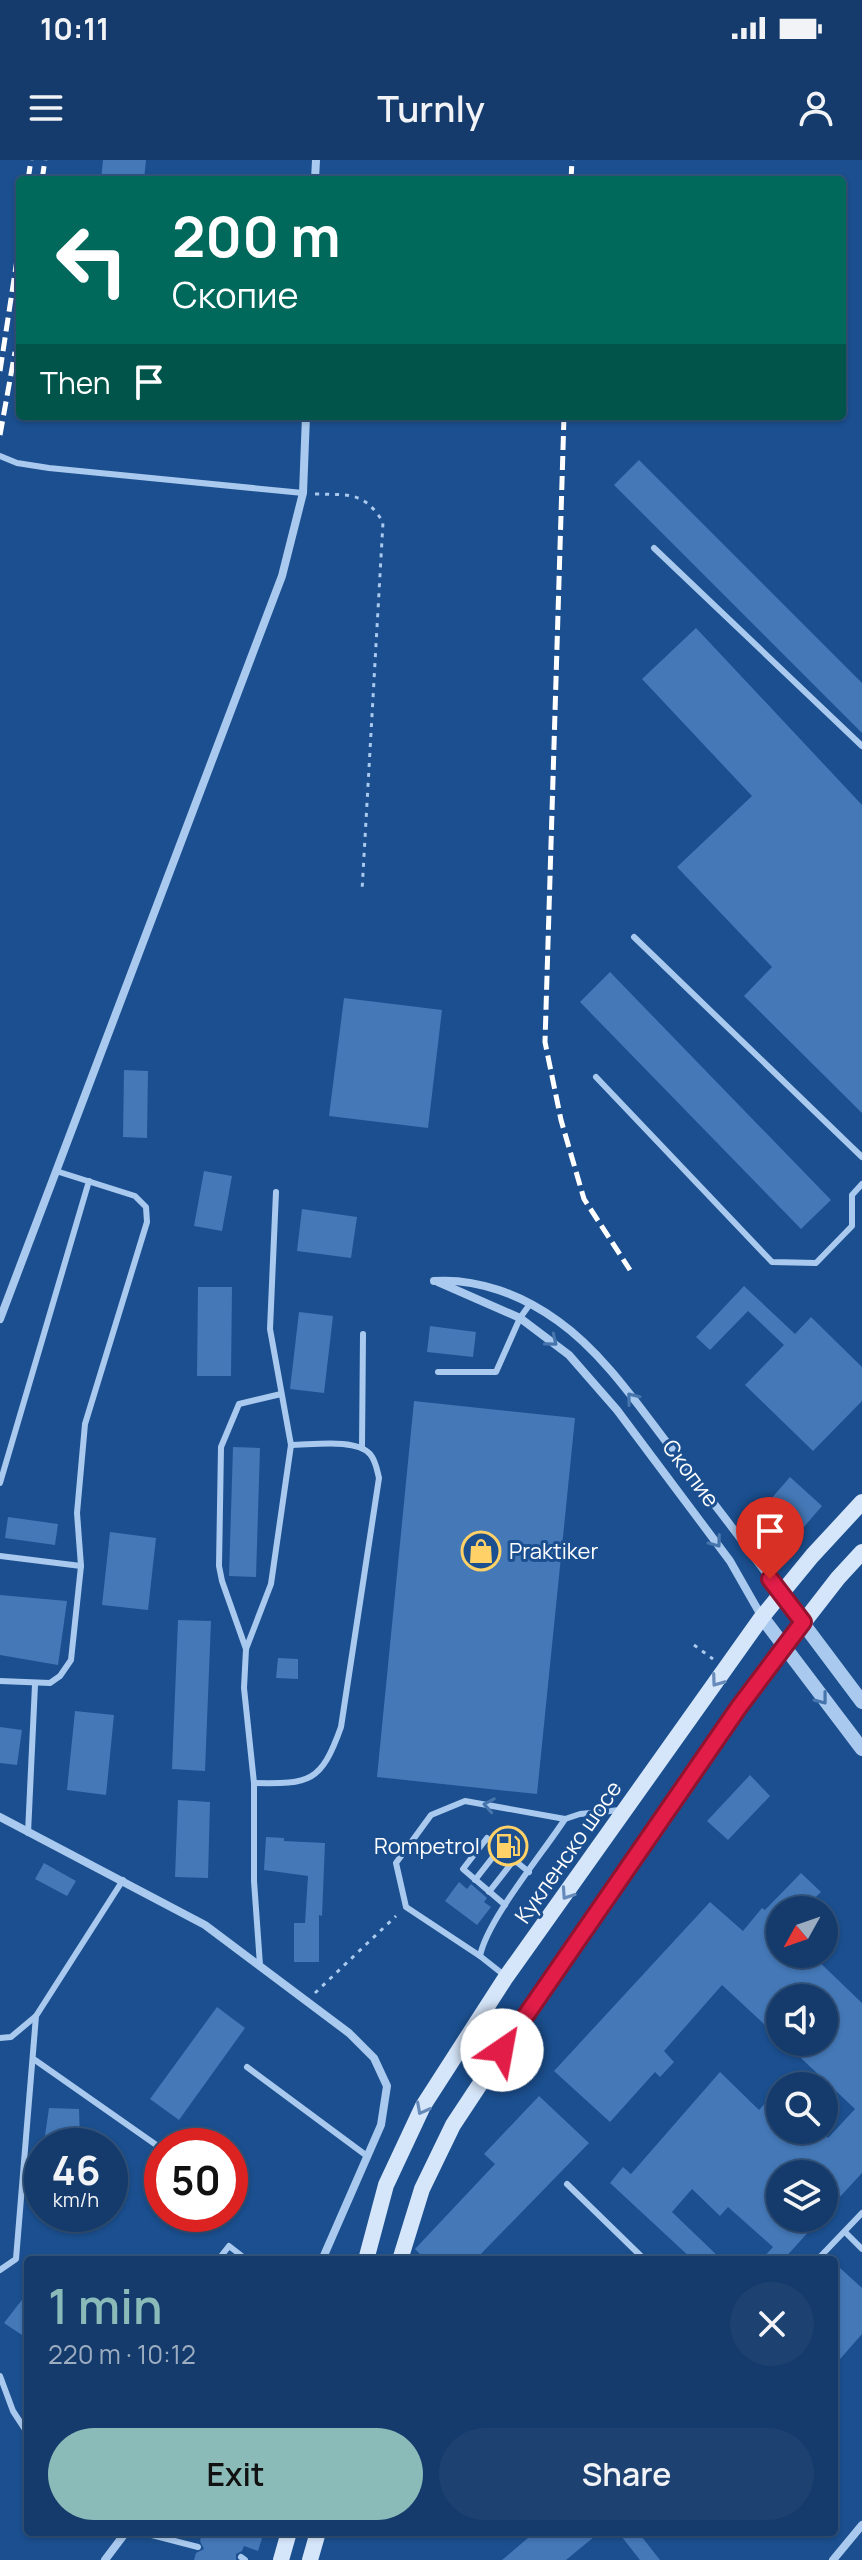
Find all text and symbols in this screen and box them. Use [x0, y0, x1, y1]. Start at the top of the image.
text: 10:11 [40, 8, 109, 49]
text: Turnly [377, 84, 485, 133]
icon: menu [24, 86, 68, 130]
icon: person [794, 86, 838, 130]
text: 200 m [172, 197, 341, 274]
icon: left [40, 208, 144, 312]
text: Скопие [172, 270, 299, 319]
icon: arrive [127, 360, 171, 404]
text: Then [40, 362, 111, 403]
one-way arrow [543, 1332, 558, 1346]
one-way arrow [627, 1393, 642, 1407]
street label: Скопие [656, 1433, 726, 1513]
pin [736, 1497, 804, 1579]
icon: arrive [748, 1509, 792, 1553]
shop icon: Praktiker [460, 1530, 502, 1572]
one-way arrow [706, 1534, 720, 1548]
place label: Praktiker [509, 1536, 598, 1566]
one-way arrow [713, 1673, 727, 1687]
one-way arrow [813, 1690, 827, 1705]
street label: Кукленско шосе [508, 1775, 629, 1929]
one-way arrow [482, 1798, 495, 1815]
fuel station icon: Rompetrol [487, 1825, 529, 1867]
place label: Rompetrol [374, 1831, 480, 1861]
one-way arrow [562, 1885, 577, 1899]
north arrow [766, 1896, 838, 1968]
map controls [766, 1896, 838, 2232]
button: sound [766, 1984, 838, 2056]
position arrow [460, 2008, 544, 2092]
button: search [766, 2072, 838, 2144]
one-way arrow [417, 2101, 432, 2115]
speed limit sign: 50 [144, 2128, 248, 2232]
text: 46 [51, 2142, 101, 2197]
button: layers [766, 2160, 838, 2232]
text: km/h [53, 2186, 99, 2213]
text: 1 min [48, 2273, 162, 2338]
button: close [730, 2282, 814, 2366]
text: 220 m · 10:12 [48, 2336, 196, 2372]
button: Exit [48, 2428, 423, 2520]
button: Share [439, 2428, 814, 2520]

